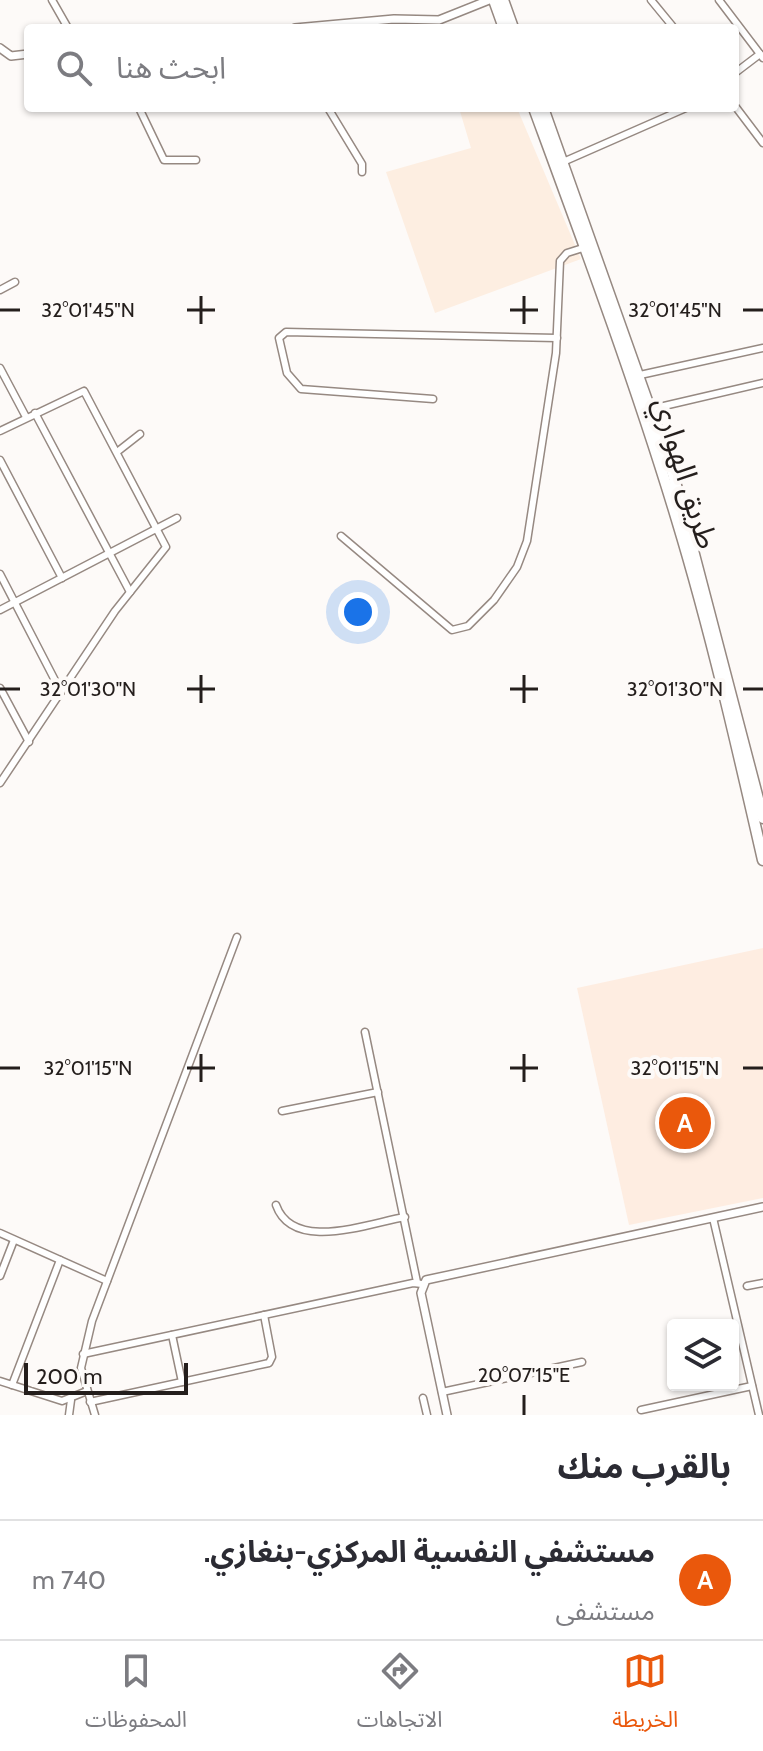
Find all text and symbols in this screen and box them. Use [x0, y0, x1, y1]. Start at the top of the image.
search box [24, 24, 739, 112]
icon: search [52, 46, 96, 90]
text: ابحث هنا [116, 49, 226, 86]
text: 32°01'45"N [41, 298, 135, 322]
text: 32°01'45"N [628, 298, 722, 322]
street label: طريق الهواري [641, 393, 727, 555]
your location [338, 592, 378, 632]
text: 32°01'30"N [40, 677, 136, 701]
text: 32°01'30"N [627, 677, 723, 701]
text: 32°01'15"N [44, 1056, 132, 1080]
text: 32°01'15"N [631, 1056, 719, 1080]
pin: A [659, 1093, 711, 1153]
map controls [667, 1319, 739, 1391]
button: layers [667, 1319, 739, 1391]
scale bar [24, 1359, 188, 1395]
text: 200 m [36, 1363, 102, 1390]
text: 20°07'15"E [478, 1363, 570, 1387]
text: بالقرب منك [558, 1445, 731, 1487]
text: مستشفي النفسية المركزي-بنغازي. [204, 1533, 655, 1570]
text: 740 m [32, 1564, 106, 1596]
text: A [697, 1564, 713, 1596]
text: مستشفى [555, 1595, 655, 1627]
tab: المحفوظات [85, 1649, 187, 1743]
tab: الاتجاهات [357, 1649, 443, 1743]
tab: الخريطة [612, 1649, 678, 1743]

